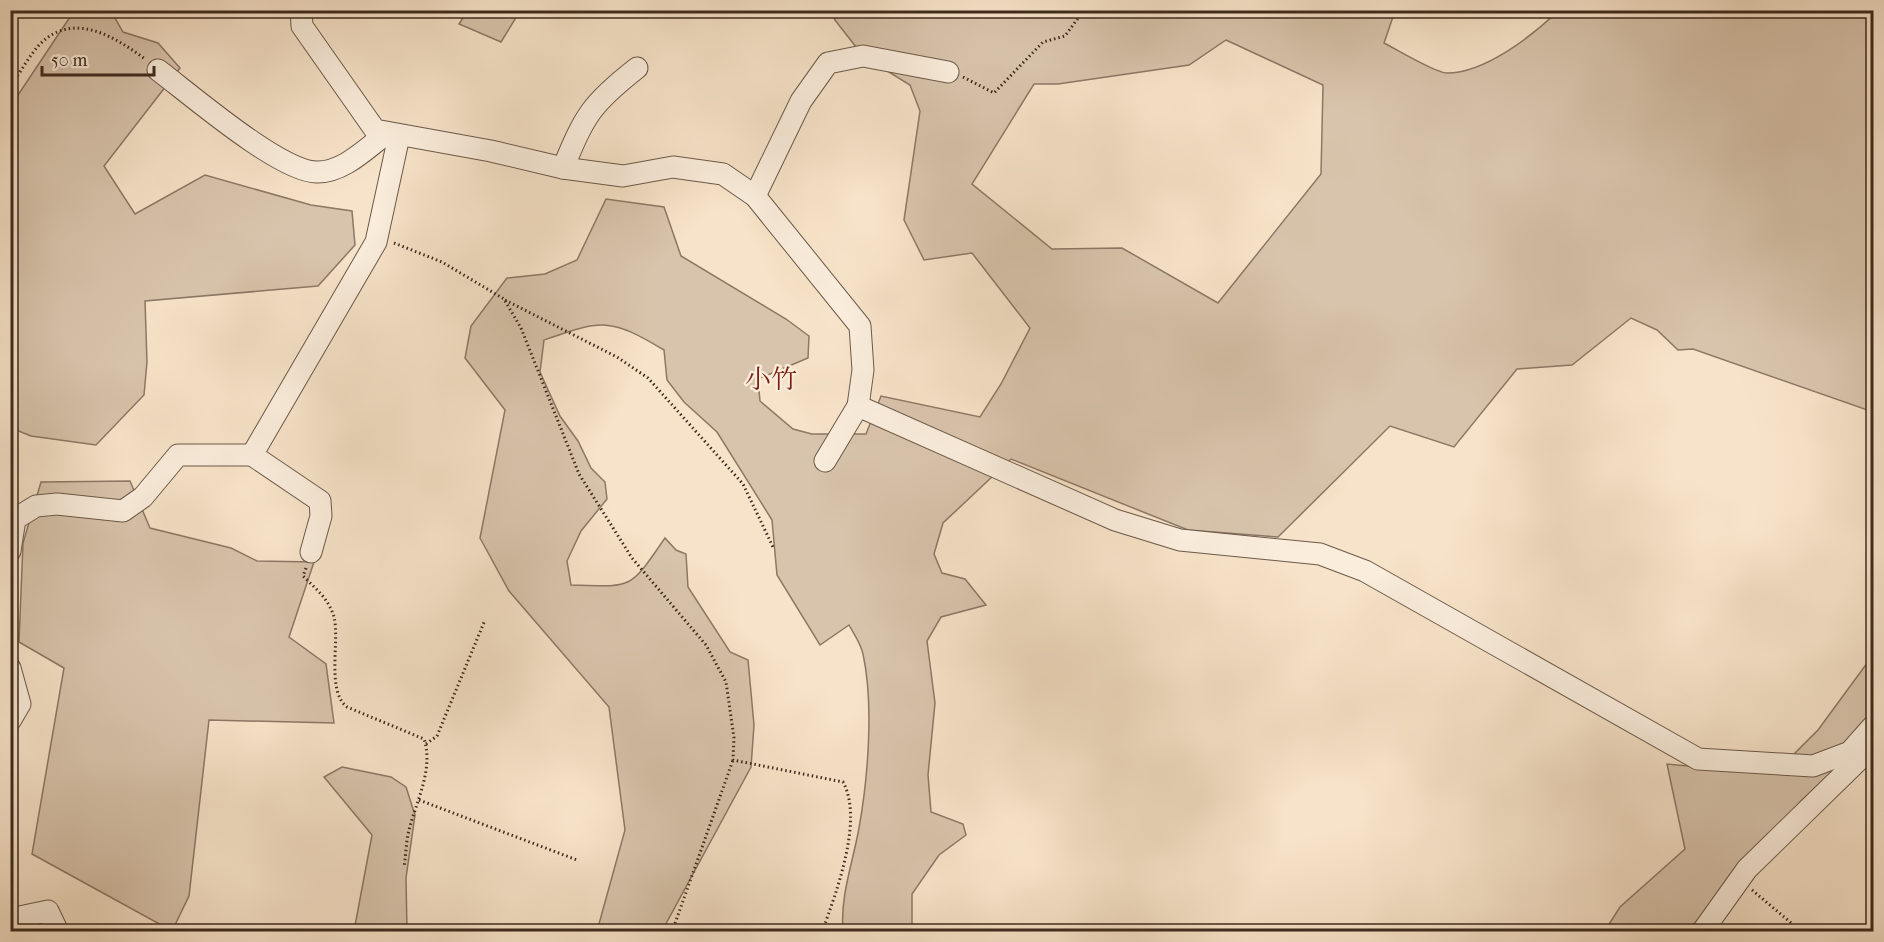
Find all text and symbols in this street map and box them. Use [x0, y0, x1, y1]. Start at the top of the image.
scale bar [42, 39, 154, 77]
text: 50 m [51, 50, 88, 71]
district label: 小竹 [745, 364, 797, 395]

